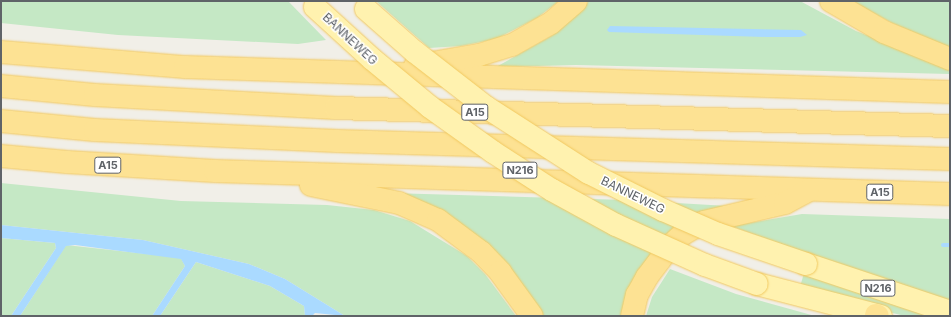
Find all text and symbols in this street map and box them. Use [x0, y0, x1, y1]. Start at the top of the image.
street label: BANNEWEG [320, 10, 380, 68]
road number: A15 [461, 103, 489, 121]
road number: A15 [94, 156, 122, 174]
road number: N216 [502, 161, 538, 179]
street label: BANNEWEG [599, 173, 667, 217]
road number: A15 [866, 183, 894, 201]
road number: N216 [860, 279, 896, 297]

